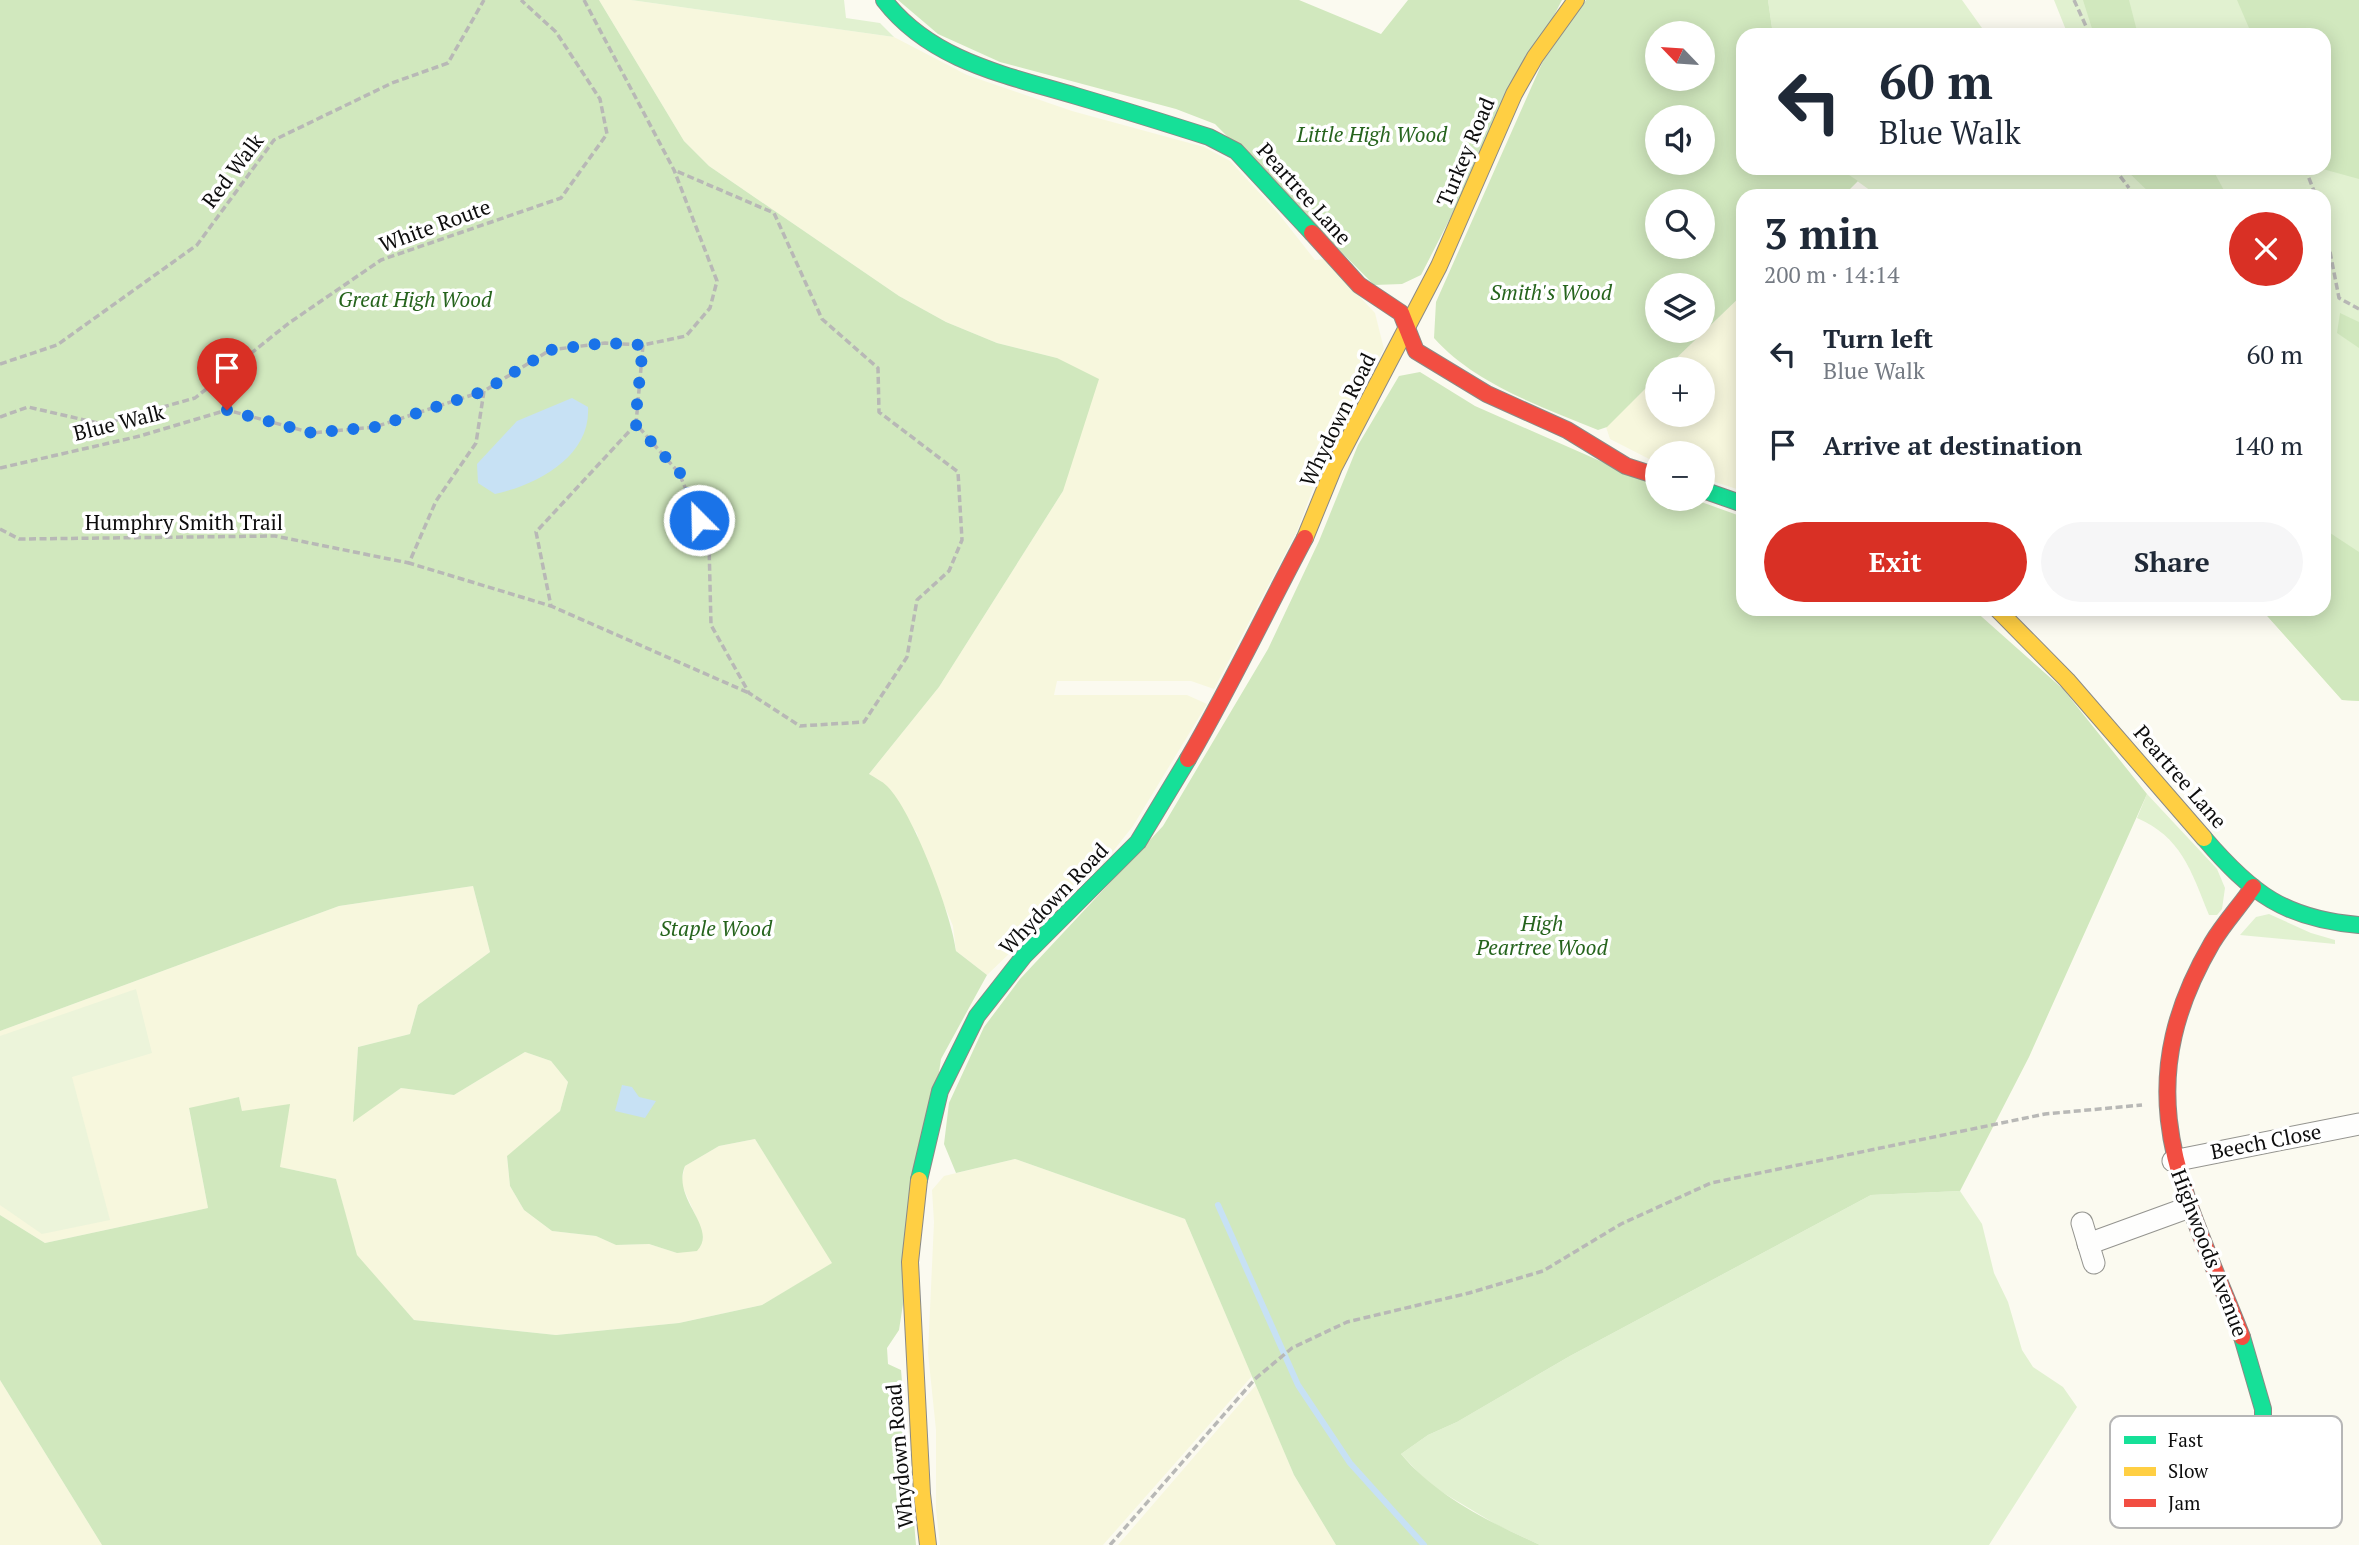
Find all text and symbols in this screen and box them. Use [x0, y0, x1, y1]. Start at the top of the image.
north arrow [1645, 21, 1715, 91]
map controls [1645, 21, 1715, 511]
text: 60 m [1879, 48, 1993, 113]
icon: left [1764, 56, 1855, 147]
street label: Turkey Road [1430, 93, 1501, 210]
button: sound [1645, 105, 1715, 175]
text: Blue Walk [1879, 111, 2021, 153]
park label: Little High Wood [1296, 120, 1448, 148]
street label: Red Walk [195, 127, 269, 213]
street label: Peartree Lane [1251, 136, 1358, 250]
button: search [1645, 189, 1715, 259]
street label: White Route [375, 192, 494, 258]
text: 3 min [1764, 205, 1879, 261]
button: close [2229, 212, 2303, 286]
text: 200 m · 14:14 [1764, 259, 1899, 290]
button: layers [1645, 273, 1715, 343]
park label: Smith's Wood [1490, 278, 1613, 306]
park label: Great High Wood [338, 285, 493, 313]
text: Turn left [1823, 321, 1933, 355]
icon: left [1764, 335, 1802, 373]
text: 60 m [2247, 337, 2303, 371]
pin [197, 338, 257, 410]
street label: Whydown Road [1293, 348, 1382, 491]
icon: arrive [208, 349, 246, 387]
text: Blue Walk [1823, 355, 1925, 386]
button: + [1645, 357, 1715, 427]
street label: Blue Walk [70, 397, 167, 447]
icon: arrive [1764, 426, 1802, 464]
text: Arrive at destination [1823, 428, 2082, 462]
text: 140 m [2233, 428, 2303, 462]
button: − [1645, 441, 1715, 511]
position arrow [662, 483, 736, 557]
street label: Humphry Smith Trail [85, 508, 283, 536]
button: Exit [1764, 522, 2027, 602]
button: Share [2041, 522, 2303, 602]
street label: Peartree Lane [2128, 719, 2233, 834]
street label: Whydown Road [993, 836, 1114, 960]
park label: High Peartree Wood [1475, 909, 1608, 961]
park label: Staple Wood [660, 914, 773, 942]
street label: Beech Close [2208, 1117, 2324, 1165]
street label: Highwoods Avenue [2165, 1165, 2255, 1340]
street label: Whydown Road [879, 1382, 919, 1530]
legend [2110, 1416, 2342, 1528]
text: Fast [2168, 1427, 2203, 1452]
text: Slow [2168, 1458, 2209, 1483]
text: Jam [2168, 1490, 2201, 1515]

